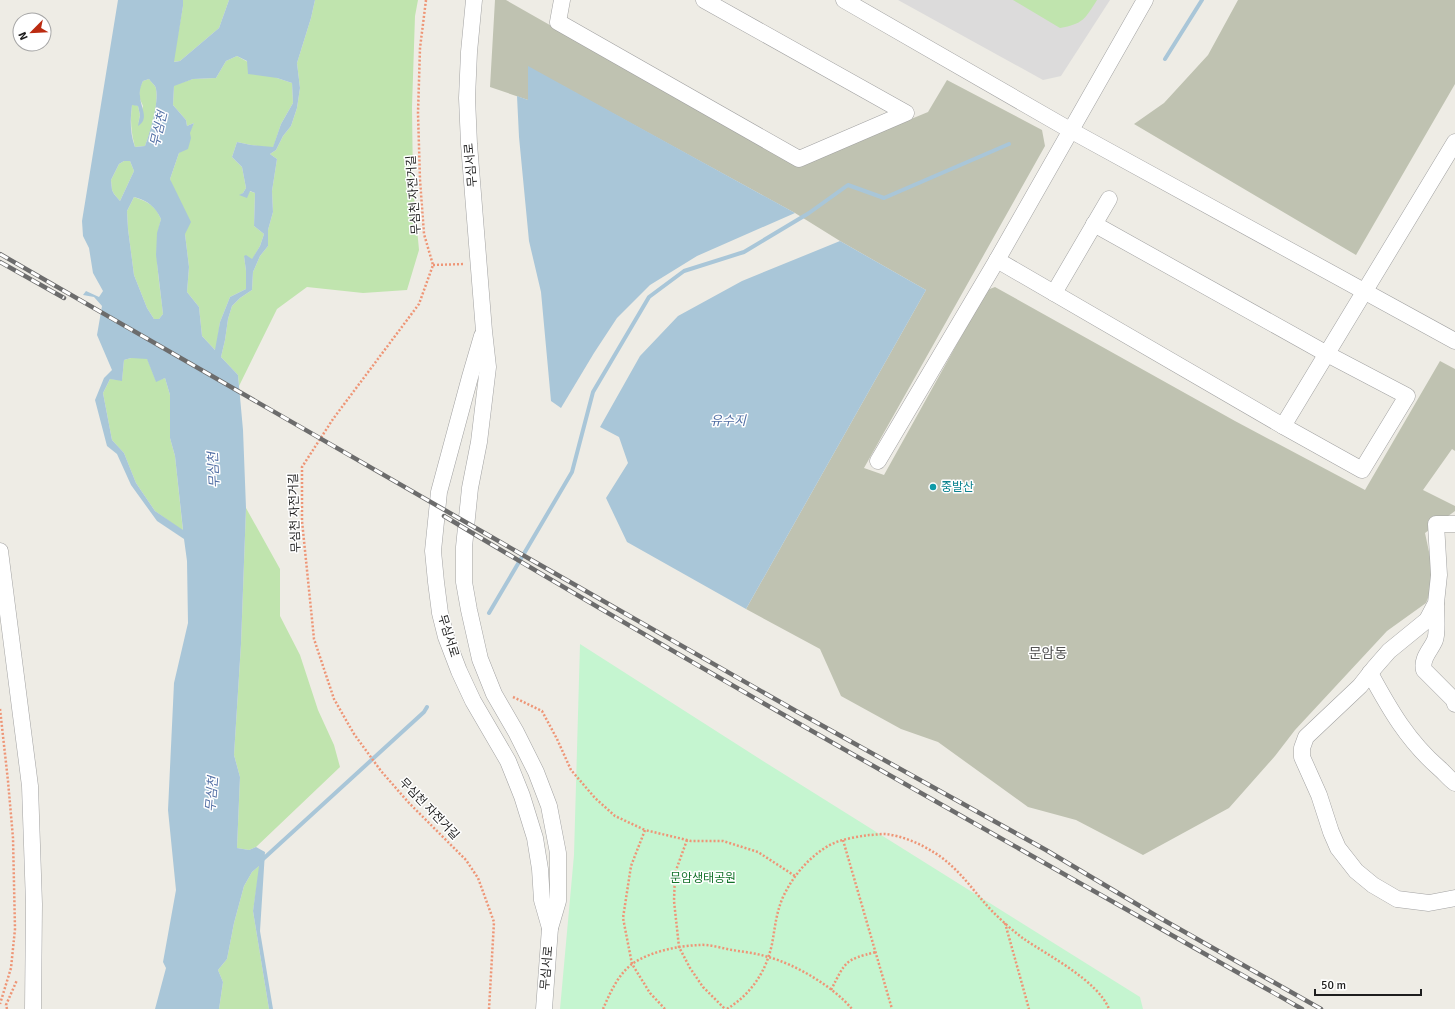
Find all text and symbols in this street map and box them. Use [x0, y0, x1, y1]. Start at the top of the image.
north arrow [12, 12, 52, 52]
text: N [16, 30, 31, 42]
water label: 무심천 [147, 109, 171, 148]
street label: 무심서로 [462, 142, 480, 188]
street label: 무심천 자전거길 [404, 155, 424, 235]
water label: 유수지 [710, 413, 747, 429]
water label: 무심천 [205, 451, 223, 488]
street label: 무심천 자전거길 [286, 473, 304, 553]
place label: 중발산 [941, 480, 974, 495]
marker: 중발산 [928, 482, 938, 492]
street label: 무심서로 [434, 613, 462, 659]
district label: 문암동 [1029, 645, 1067, 662]
water label: 무심천 [202, 774, 222, 813]
street label: 무심천 자전거길 [396, 775, 462, 843]
park label: 문암생태공원 [670, 871, 736, 886]
street label: 무심서로 [538, 945, 556, 991]
scale bar [1315, 971, 1421, 997]
text: 50 m [1321, 978, 1346, 993]

